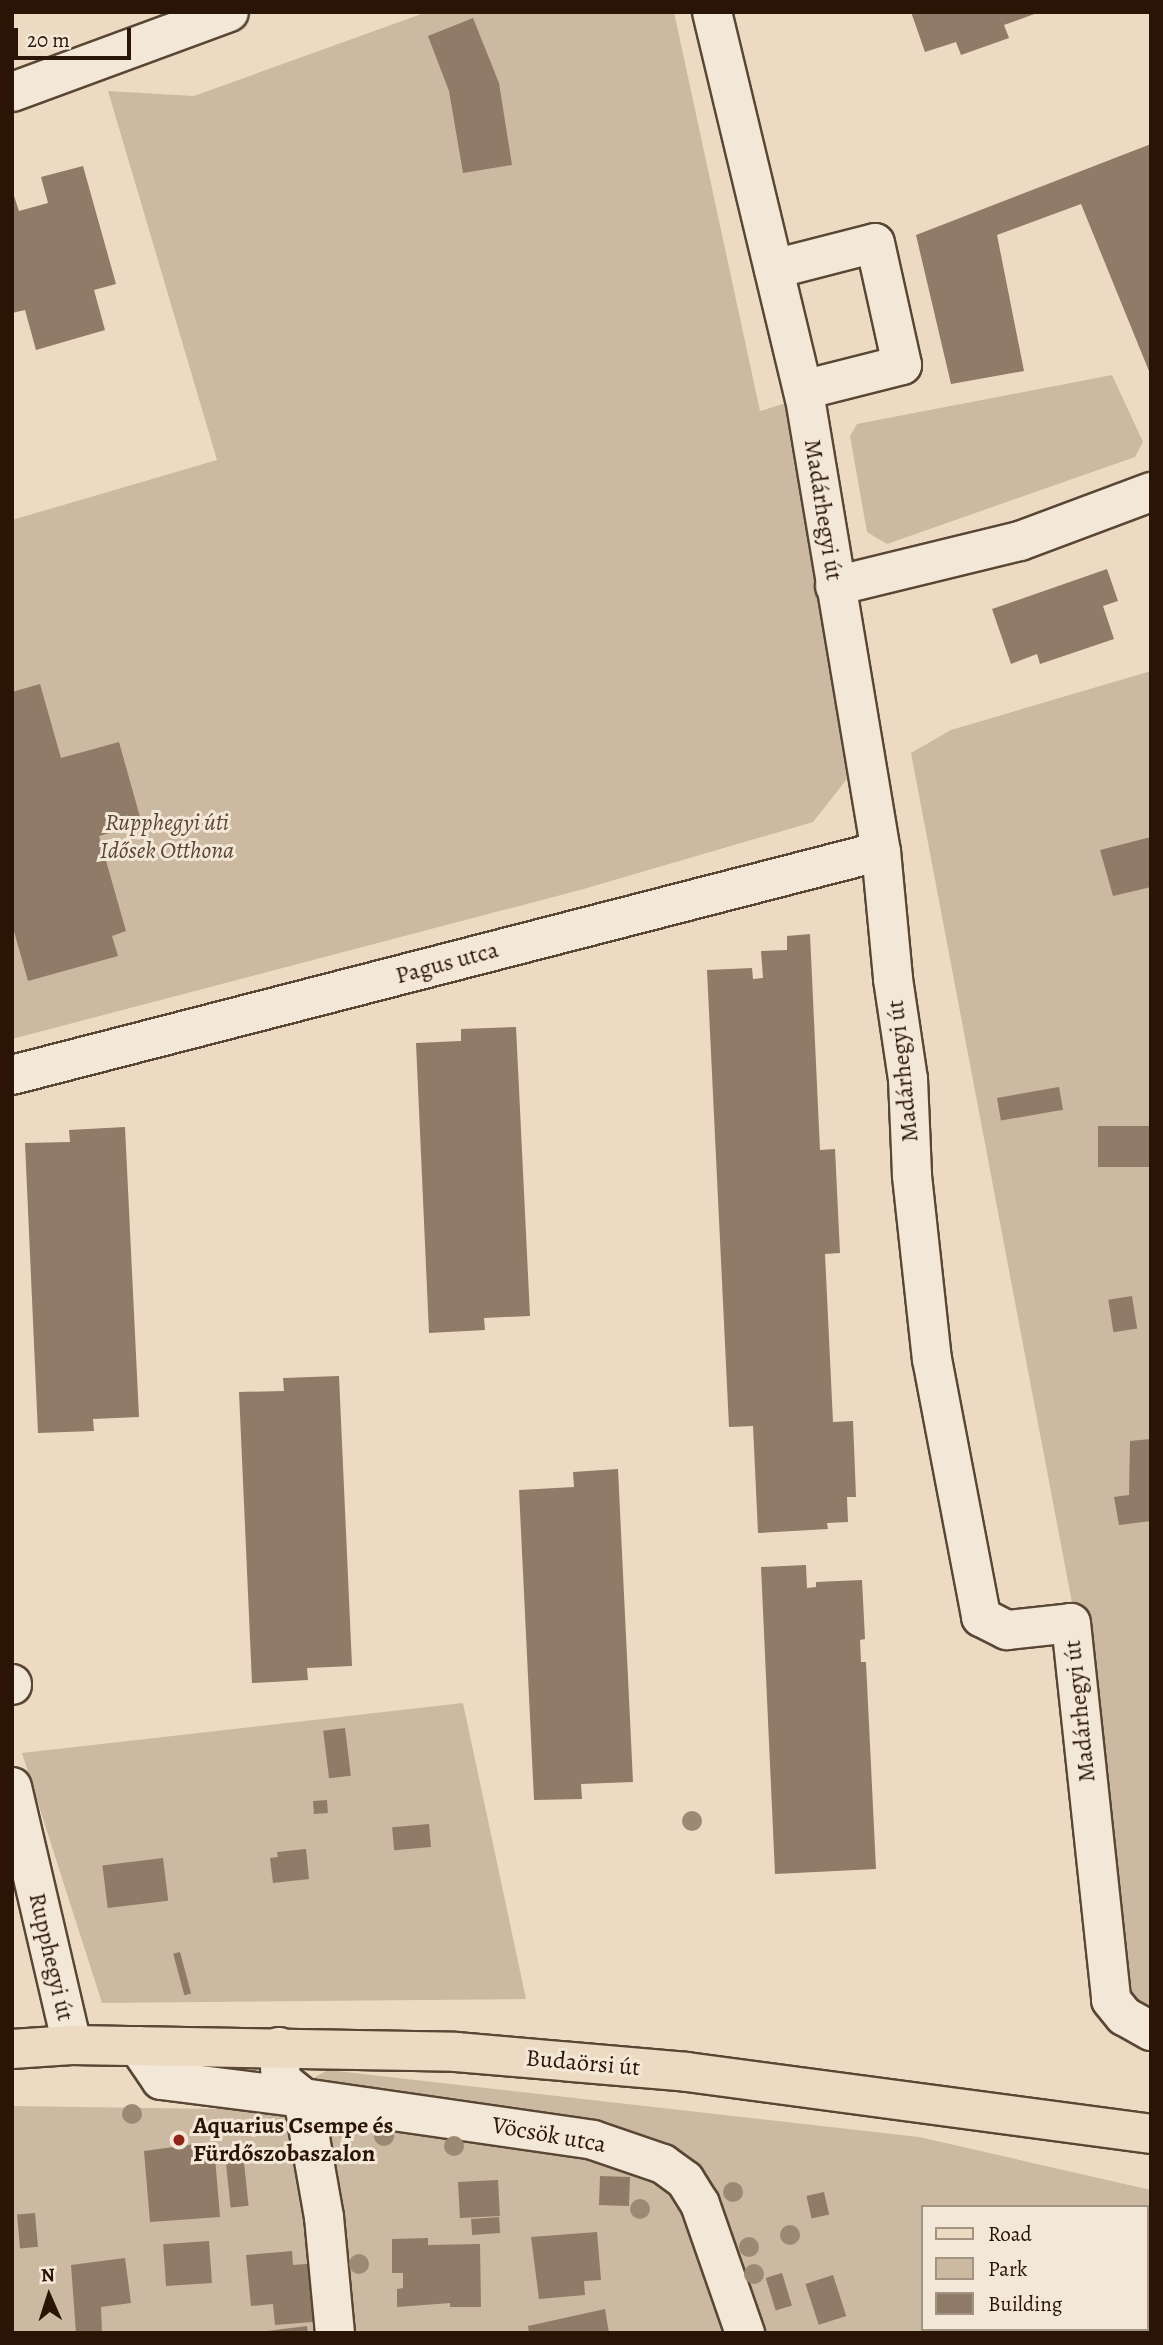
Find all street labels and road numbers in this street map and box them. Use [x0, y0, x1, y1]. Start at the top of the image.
street label: Madárhegyi út [798, 437, 848, 583]
street label: Pagus utca [392, 935, 502, 991]
street label: Madárhegyi út [881, 998, 925, 1144]
street label: Madárhegyi út [1058, 1638, 1102, 1784]
street label: Rupphegyi út [22, 1890, 80, 2024]
street label: Budaörsi út [525, 2044, 641, 2082]
street label: Vöcsök utca [490, 2111, 608, 2159]

